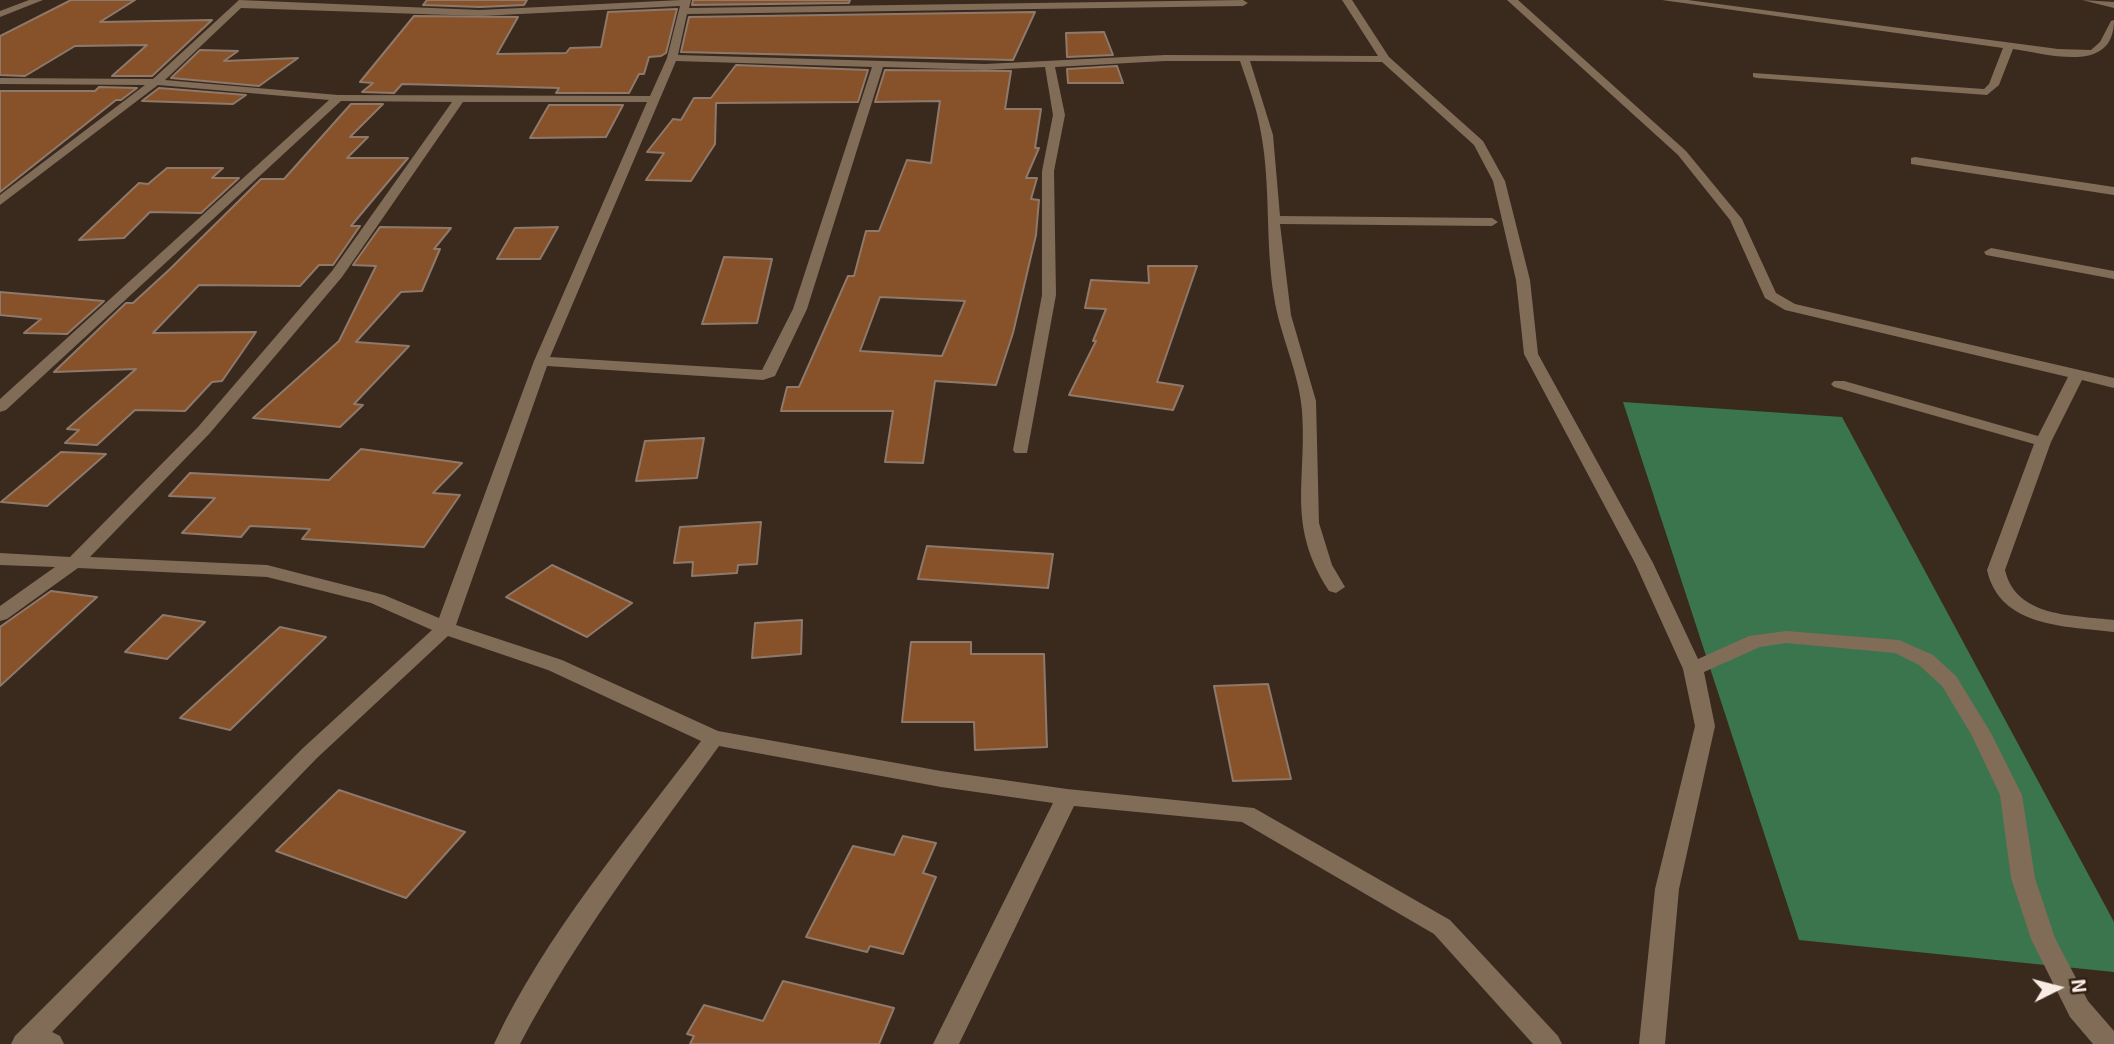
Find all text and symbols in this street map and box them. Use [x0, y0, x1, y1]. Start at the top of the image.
north arrow [2023, 953, 2093, 1023]
text: N [2067, 978, 2092, 994]

